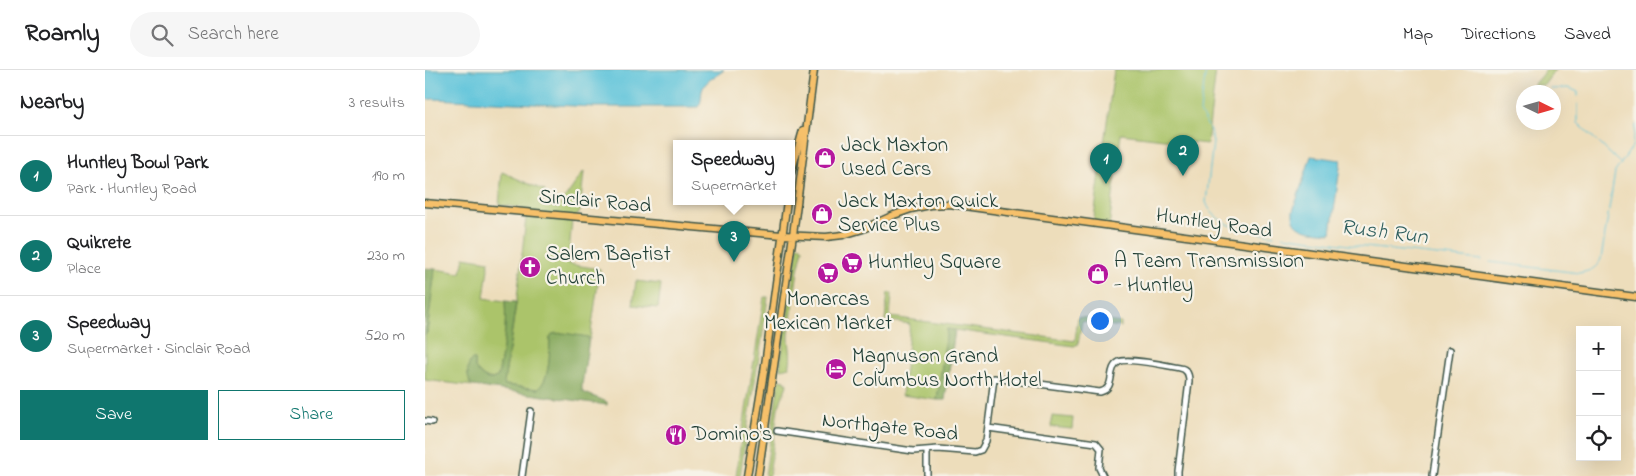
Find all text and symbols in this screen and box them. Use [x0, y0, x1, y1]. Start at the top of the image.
search box [130, 12, 480, 57]
text: Roamly [25, 17, 100, 52]
icon: search [148, 21, 176, 49]
text: Search here [188, 21, 279, 48]
text: Map [1403, 22, 1433, 48]
text: Directions [1461, 22, 1536, 48]
text: Saved [1564, 22, 1611, 48]
north arrow [1516, 85, 1561, 130]
text: Nearby [20, 88, 84, 118]
text: 3 results [349, 91, 405, 115]
place label: Jack Maxton Used Cars [841, 131, 948, 185]
pin: 2 [1167, 135, 1199, 176]
popup [673, 140, 795, 205]
pin: 1 [1090, 143, 1122, 184]
shop icon: Jack Maxton Used Cars [813, 146, 837, 170]
text: Speedway [691, 147, 775, 174]
text: Huntley Bowl Park [67, 150, 209, 177]
text: 1 [33, 164, 39, 188]
text: 190 m [372, 164, 405, 188]
text: Supermarket [691, 174, 777, 198]
text: Park · Huntley Road [67, 177, 197, 201]
street label: Sinclair Road [537, 182, 653, 222]
place label: Jack Maxton Quick Service Plus [838, 187, 999, 241]
street label: Huntley Road [1154, 201, 1274, 249]
shop icon: Jack Maxton Quick Service Plus [810, 202, 834, 226]
water label: Rush Run [1339, 212, 1430, 254]
pin: 3 [718, 221, 750, 262]
text: Quikrete [67, 230, 131, 257]
place label: Salem Baptist Church [546, 240, 671, 294]
text: 2 [32, 244, 40, 268]
text: 230 m [367, 244, 405, 268]
place label: A Team Transmission - Huntley [1114, 247, 1304, 303]
place label: Huntley Square [868, 248, 1001, 280]
supermarket icon: Huntley Square [840, 251, 864, 275]
church icon: Salem Baptist Church [518, 255, 542, 279]
text: Place [67, 257, 101, 281]
supermarket icon: Monarcas Mexican Market [816, 261, 840, 285]
shop icon: A Team Transmission - Huntley [1086, 262, 1110, 286]
place label: Monarcas Mexican Market [764, 285, 892, 339]
your location [1087, 308, 1113, 334]
text: Speedway [67, 310, 151, 337]
text: 3 [33, 324, 39, 348]
text: 520 m [365, 324, 405, 348]
map controls [1576, 326, 1621, 461]
button: + [1576, 326, 1621, 371]
text: Supermarket · Sinclair Road [67, 337, 250, 361]
place label: Magnuson Grand Columbus North Hotel [852, 342, 1042, 396]
hotel icon: Magnuson Grand Columbus North Hotel [824, 357, 848, 381]
button: − [1576, 371, 1621, 416]
button: Save [20, 390, 208, 440]
button: Share [218, 390, 405, 440]
street label: Northgate Road [820, 406, 960, 452]
button: locate [1576, 416, 1621, 461]
place label: Domino's [691, 420, 773, 450]
restaurant icon: Domino's [664, 423, 688, 447]

